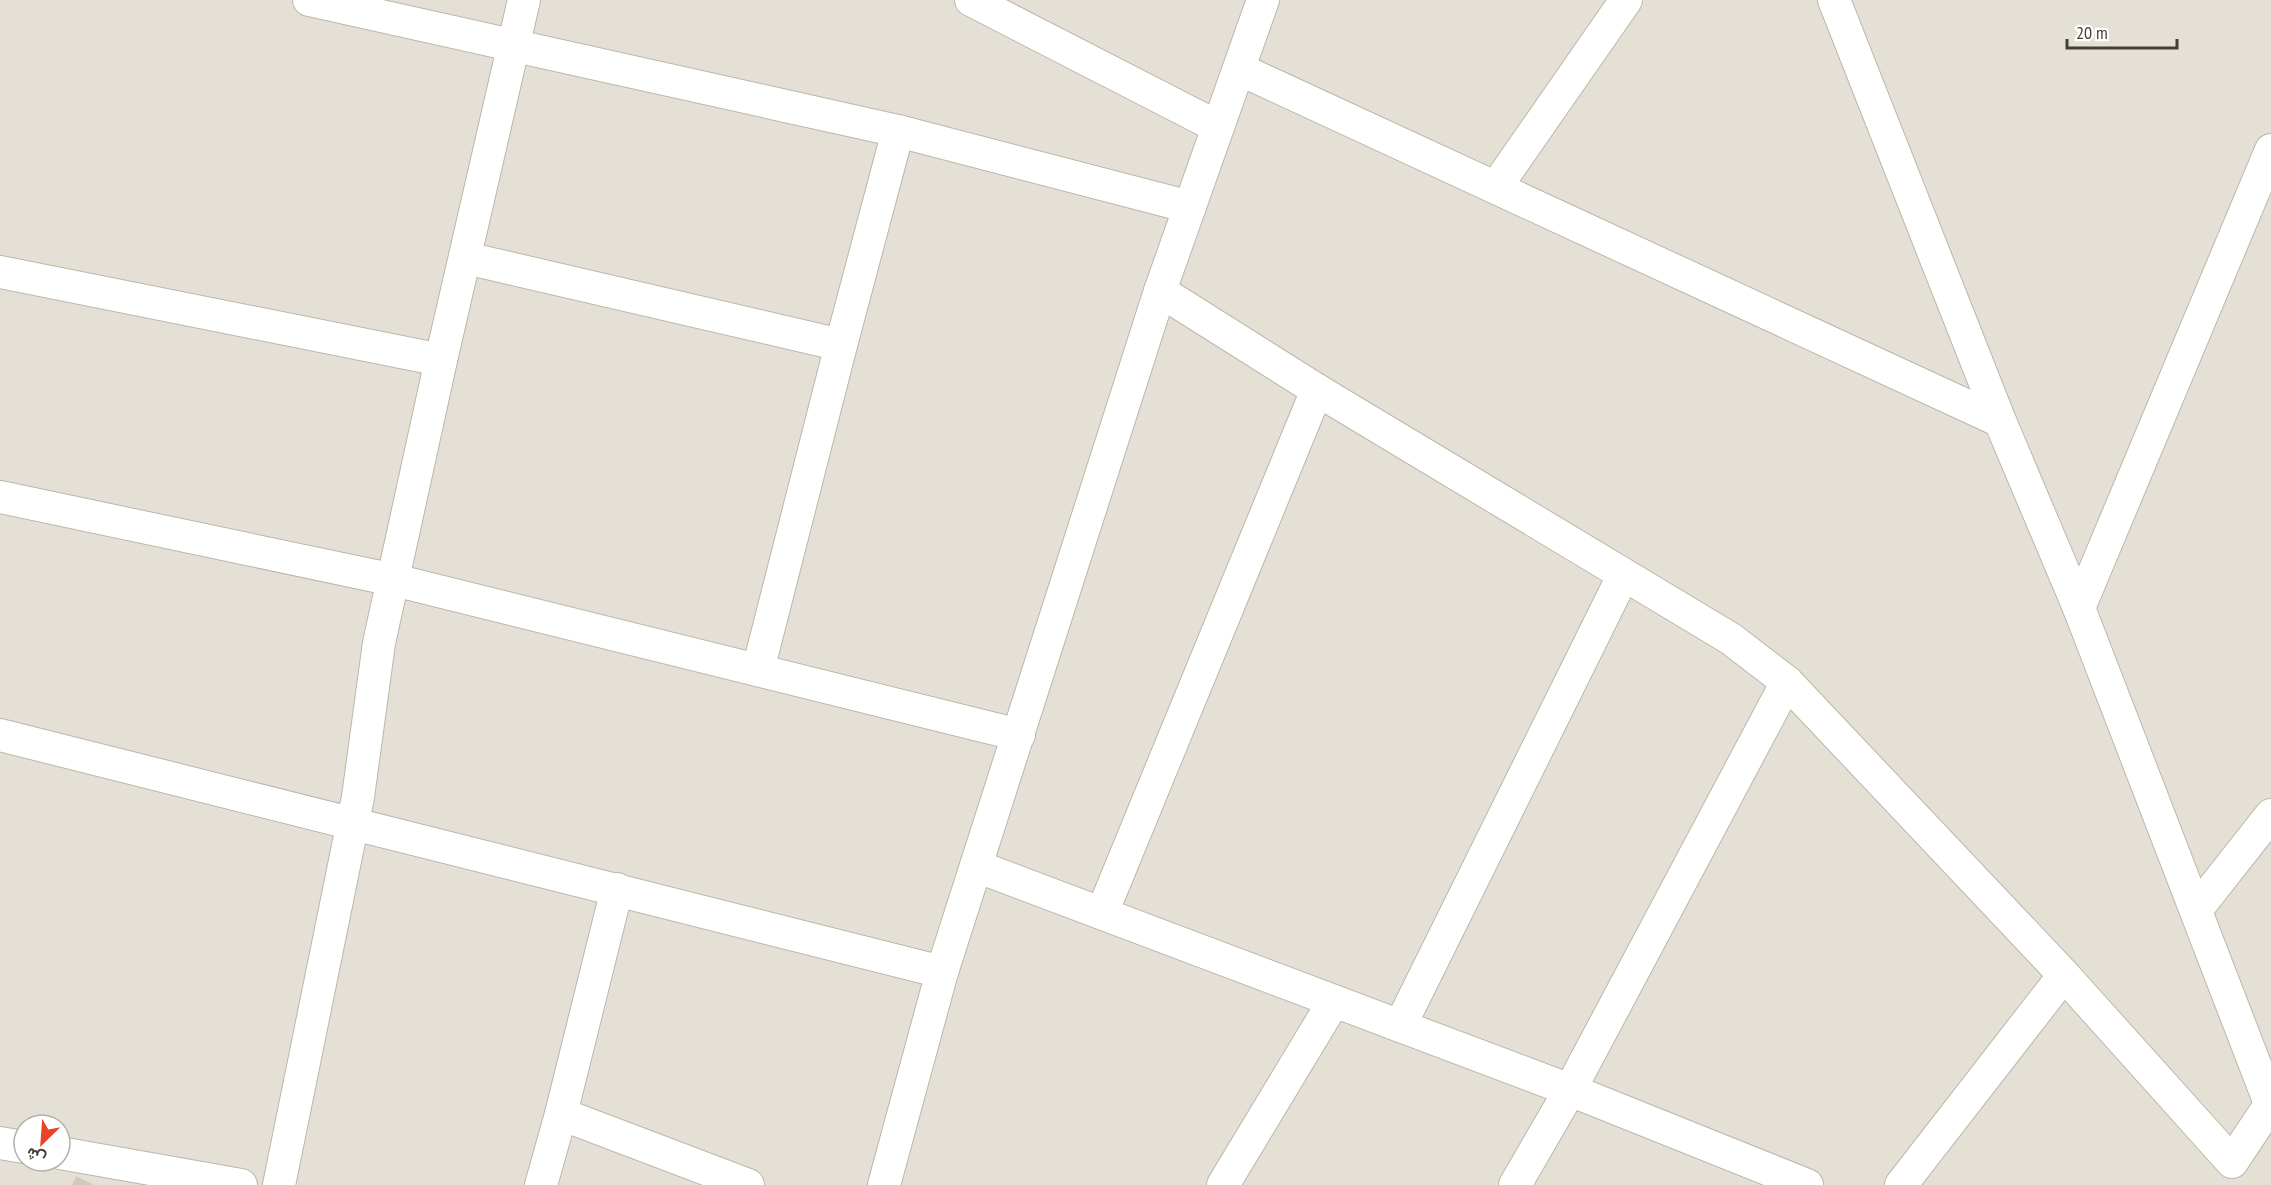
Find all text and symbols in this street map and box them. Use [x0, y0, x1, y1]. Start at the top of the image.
scale bar [2067, 12, 2176, 50]
text: 20 m [2076, 21, 2108, 44]
north arrow [12, 1113, 72, 1173]
text: ش [23, 1143, 49, 1170]

